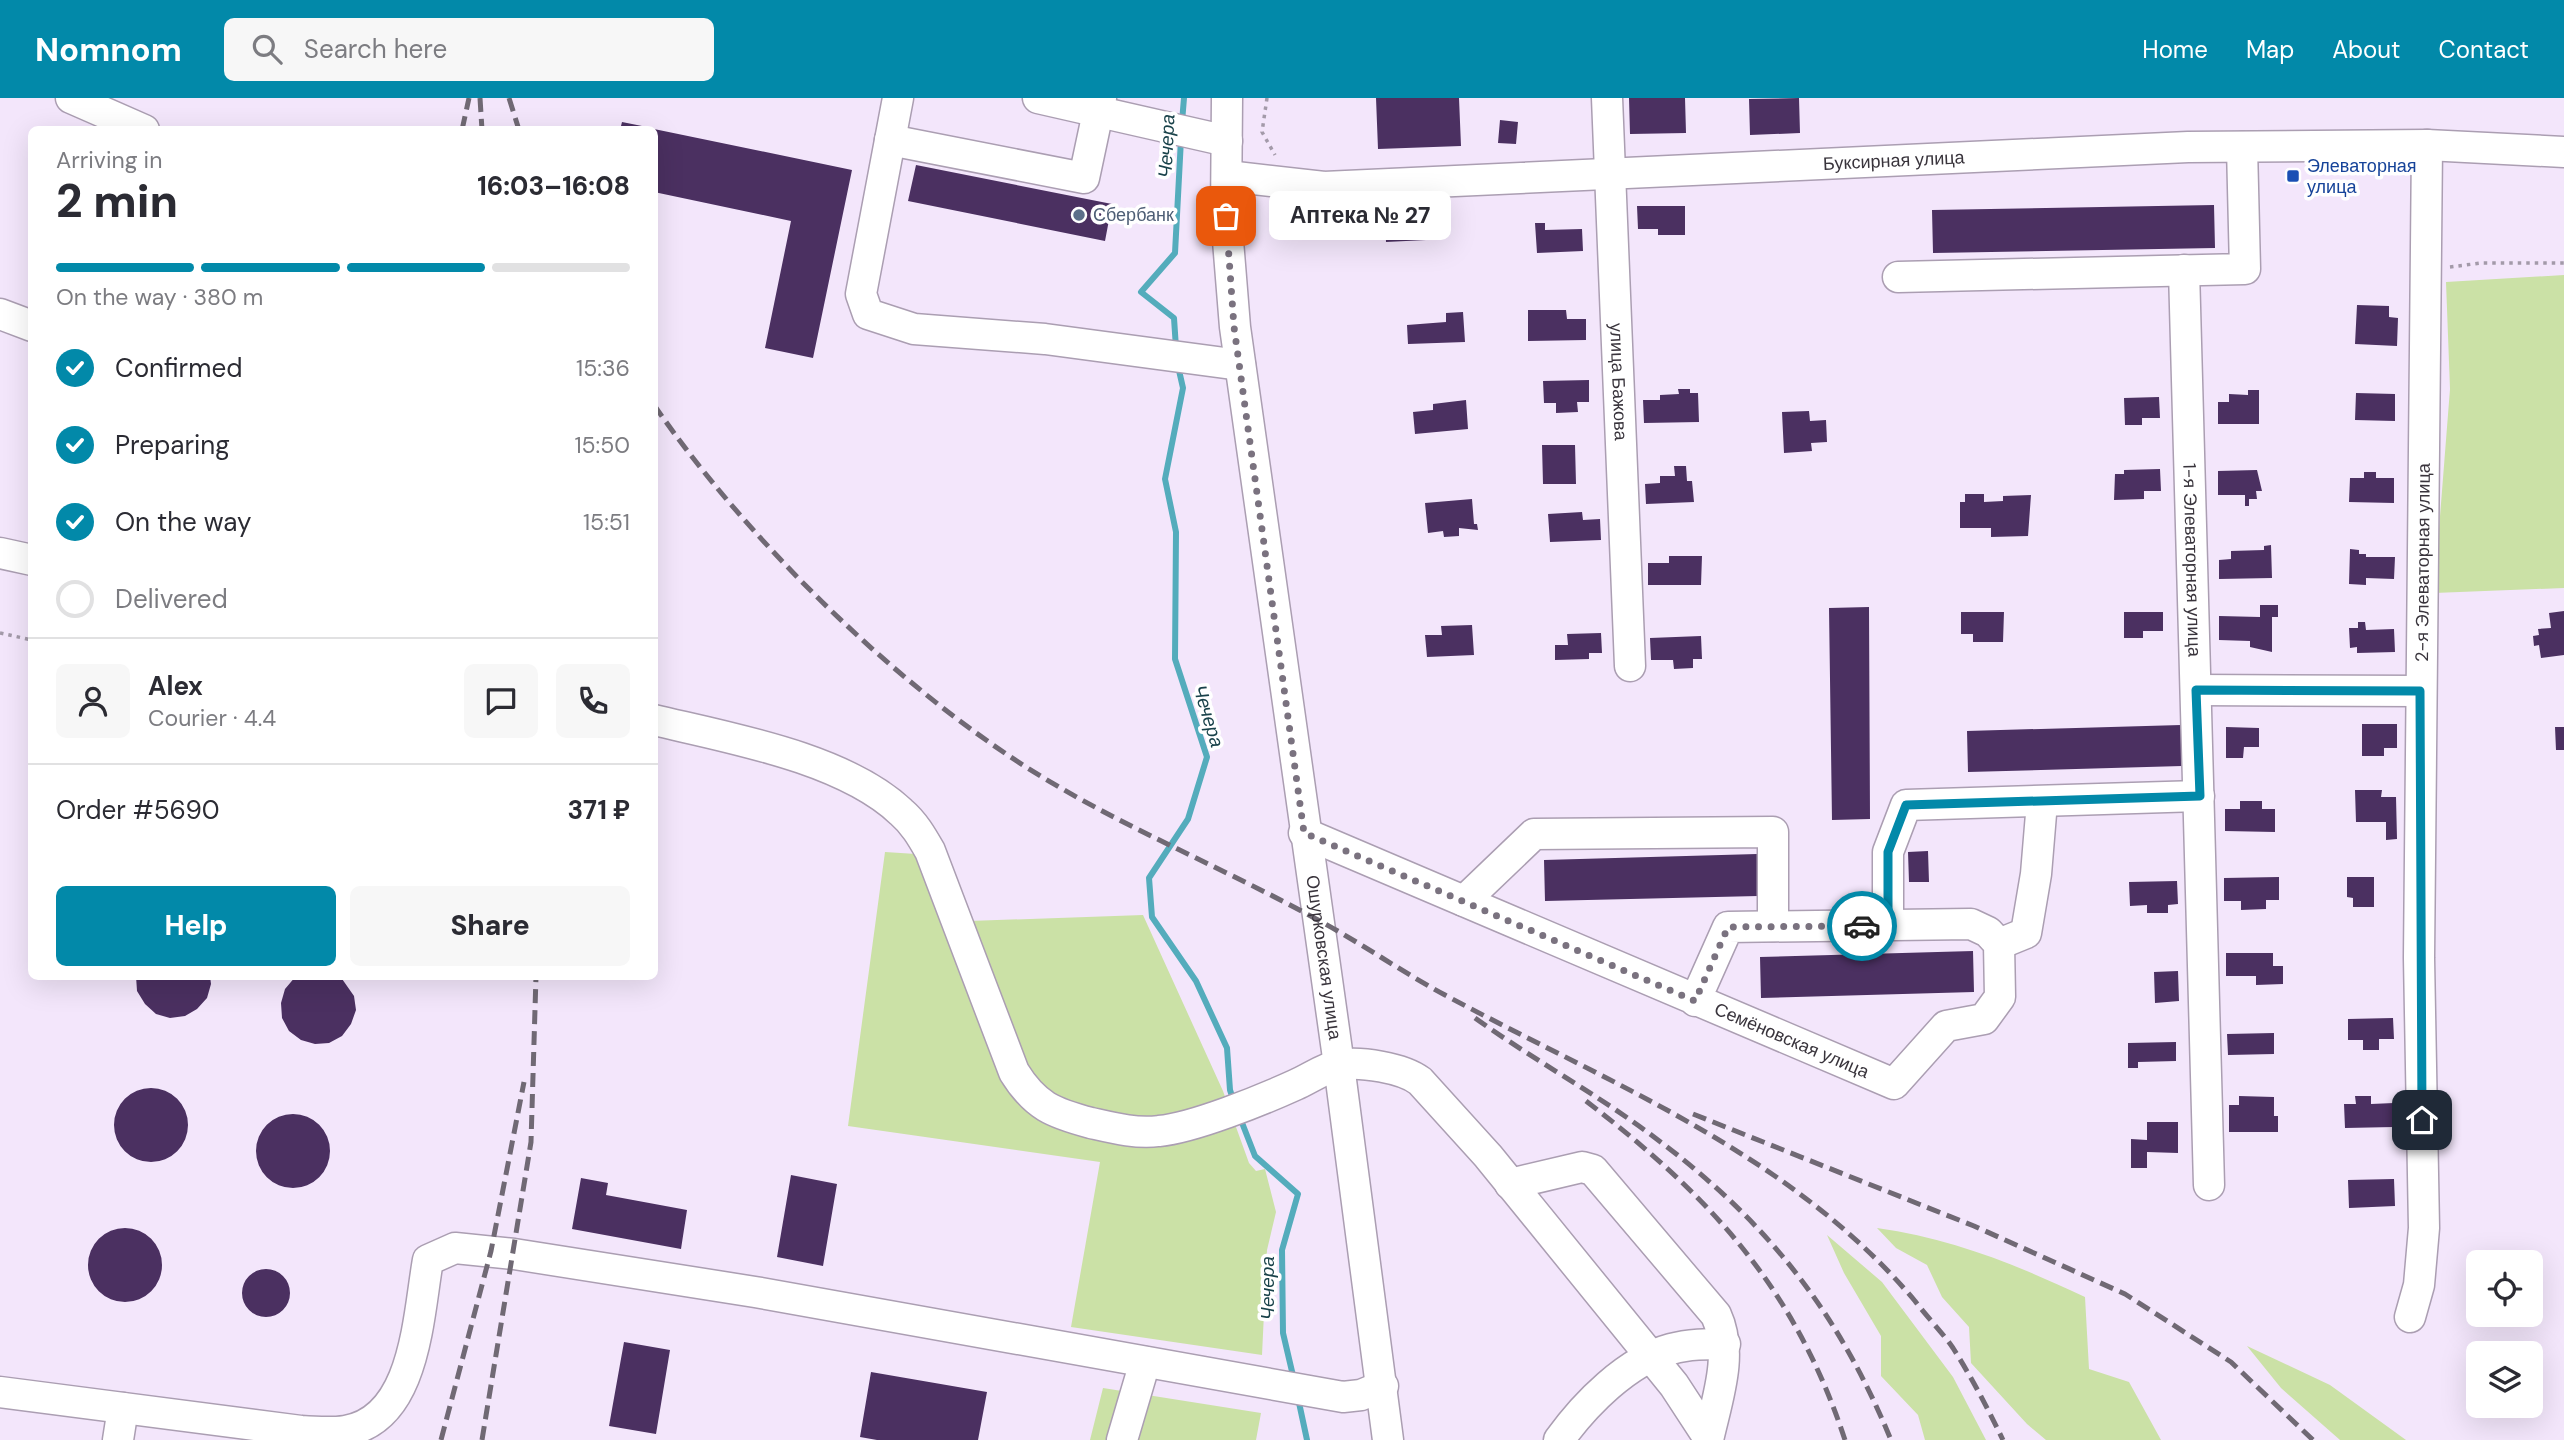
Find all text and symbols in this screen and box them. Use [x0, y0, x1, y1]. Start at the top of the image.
search box [224, 18, 714, 81]
text: Nomnom [35, 28, 182, 71]
icon: search [248, 30, 286, 68]
text: Search here [304, 32, 447, 66]
text: Home [2142, 34, 2208, 65]
text: Map [2246, 34, 2294, 65]
text: About [2332, 34, 2401, 65]
text: Contact [2439, 34, 2529, 65]
water label: Чечера [1152, 114, 1181, 179]
text: Arriving in [56, 145, 162, 175]
street label: Буксирная улица [1822, 145, 1966, 176]
place label: Элеваторная улица [2307, 154, 2417, 199]
marker: Элеваторная улица [2285, 168, 2301, 184]
text: 16:03–16:08 [477, 169, 630, 203]
text: 2 min [56, 171, 178, 231]
pin [1196, 186, 1256, 246]
callout: Аптека № 27 [1268, 192, 1450, 240]
icon: bag [1207, 197, 1245, 235]
text: Аптека № 27 [1290, 200, 1430, 230]
place label: Сбербанк [1093, 203, 1174, 227]
marker: Сбербанк [1071, 207, 1087, 223]
text: On the way · 380 m [56, 282, 263, 312]
street label: улица Бажова [1604, 323, 1633, 442]
icon: check [56, 349, 94, 387]
text: Confirmed [115, 351, 242, 385]
text: 15:36 [576, 353, 630, 383]
icon: check [56, 426, 94, 464]
text: Preparing [115, 428, 230, 462]
text: 15:50 [574, 430, 630, 460]
street label: 2-я Элеваторная улица [2410, 462, 2436, 662]
street label: 1-я Элеваторная улица [2177, 463, 2207, 658]
icon: check [56, 503, 94, 541]
text: On the way [115, 505, 251, 539]
text: 15:51 [583, 507, 630, 537]
text: Delivered [115, 582, 228, 616]
button: person [56, 664, 130, 738]
button: chat [464, 664, 538, 738]
button: phone [556, 664, 630, 738]
text: Alex [148, 669, 203, 703]
water label: Чечера [1187, 682, 1230, 750]
text: Courier · 4.4 [148, 703, 276, 733]
text: Order #5690 [56, 793, 220, 827]
text: 371 ₽ [567, 793, 630, 827]
street label: Ошурковская улица [1300, 873, 1347, 1042]
button: Help [56, 886, 336, 966]
button: Share [350, 886, 630, 966]
courier [1827, 891, 1897, 961]
icon: car [1843, 907, 1881, 945]
street label: Семёновская улица [1711, 997, 1874, 1084]
pin [2392, 1090, 2452, 1150]
icon: home [2403, 1101, 2441, 1139]
map controls [2466, 1250, 2543, 1418]
button: locate [2466, 1250, 2543, 1327]
water label: Чечера [1255, 1256, 1280, 1320]
button: layers [2466, 1341, 2543, 1418]

